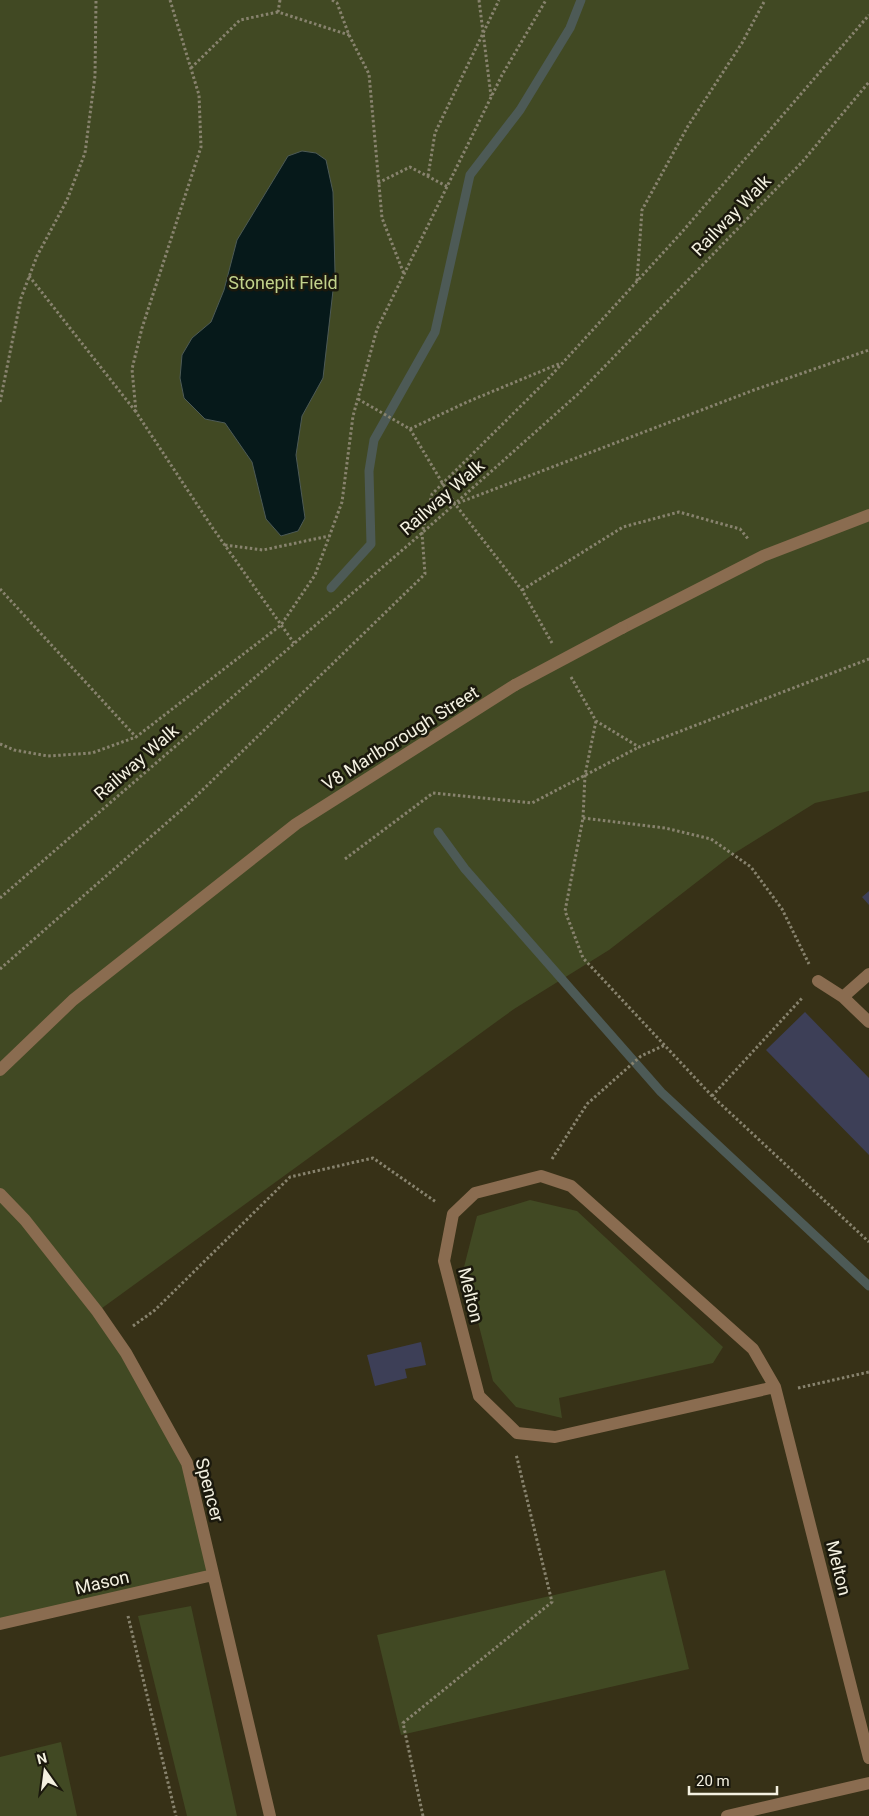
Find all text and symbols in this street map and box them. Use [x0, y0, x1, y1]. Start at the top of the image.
street label: Railway Walk [687, 169, 776, 260]
park label: Stonepit Field [228, 272, 338, 293]
street label: Railway Walk [396, 454, 489, 539]
street label: V8 Marlborough Street [318, 681, 482, 795]
street label: Railway Walk [90, 719, 183, 804]
street label: Melton [454, 1266, 488, 1324]
street label: Spencer [191, 1456, 229, 1524]
street label: Melton [822, 1539, 856, 1597]
street label: Mason [73, 1566, 131, 1598]
north arrow [20, 1746, 70, 1796]
text: N [35, 1749, 49, 1767]
scale bar [689, 1764, 776, 1796]
text: 20 m [696, 1772, 730, 1790]

